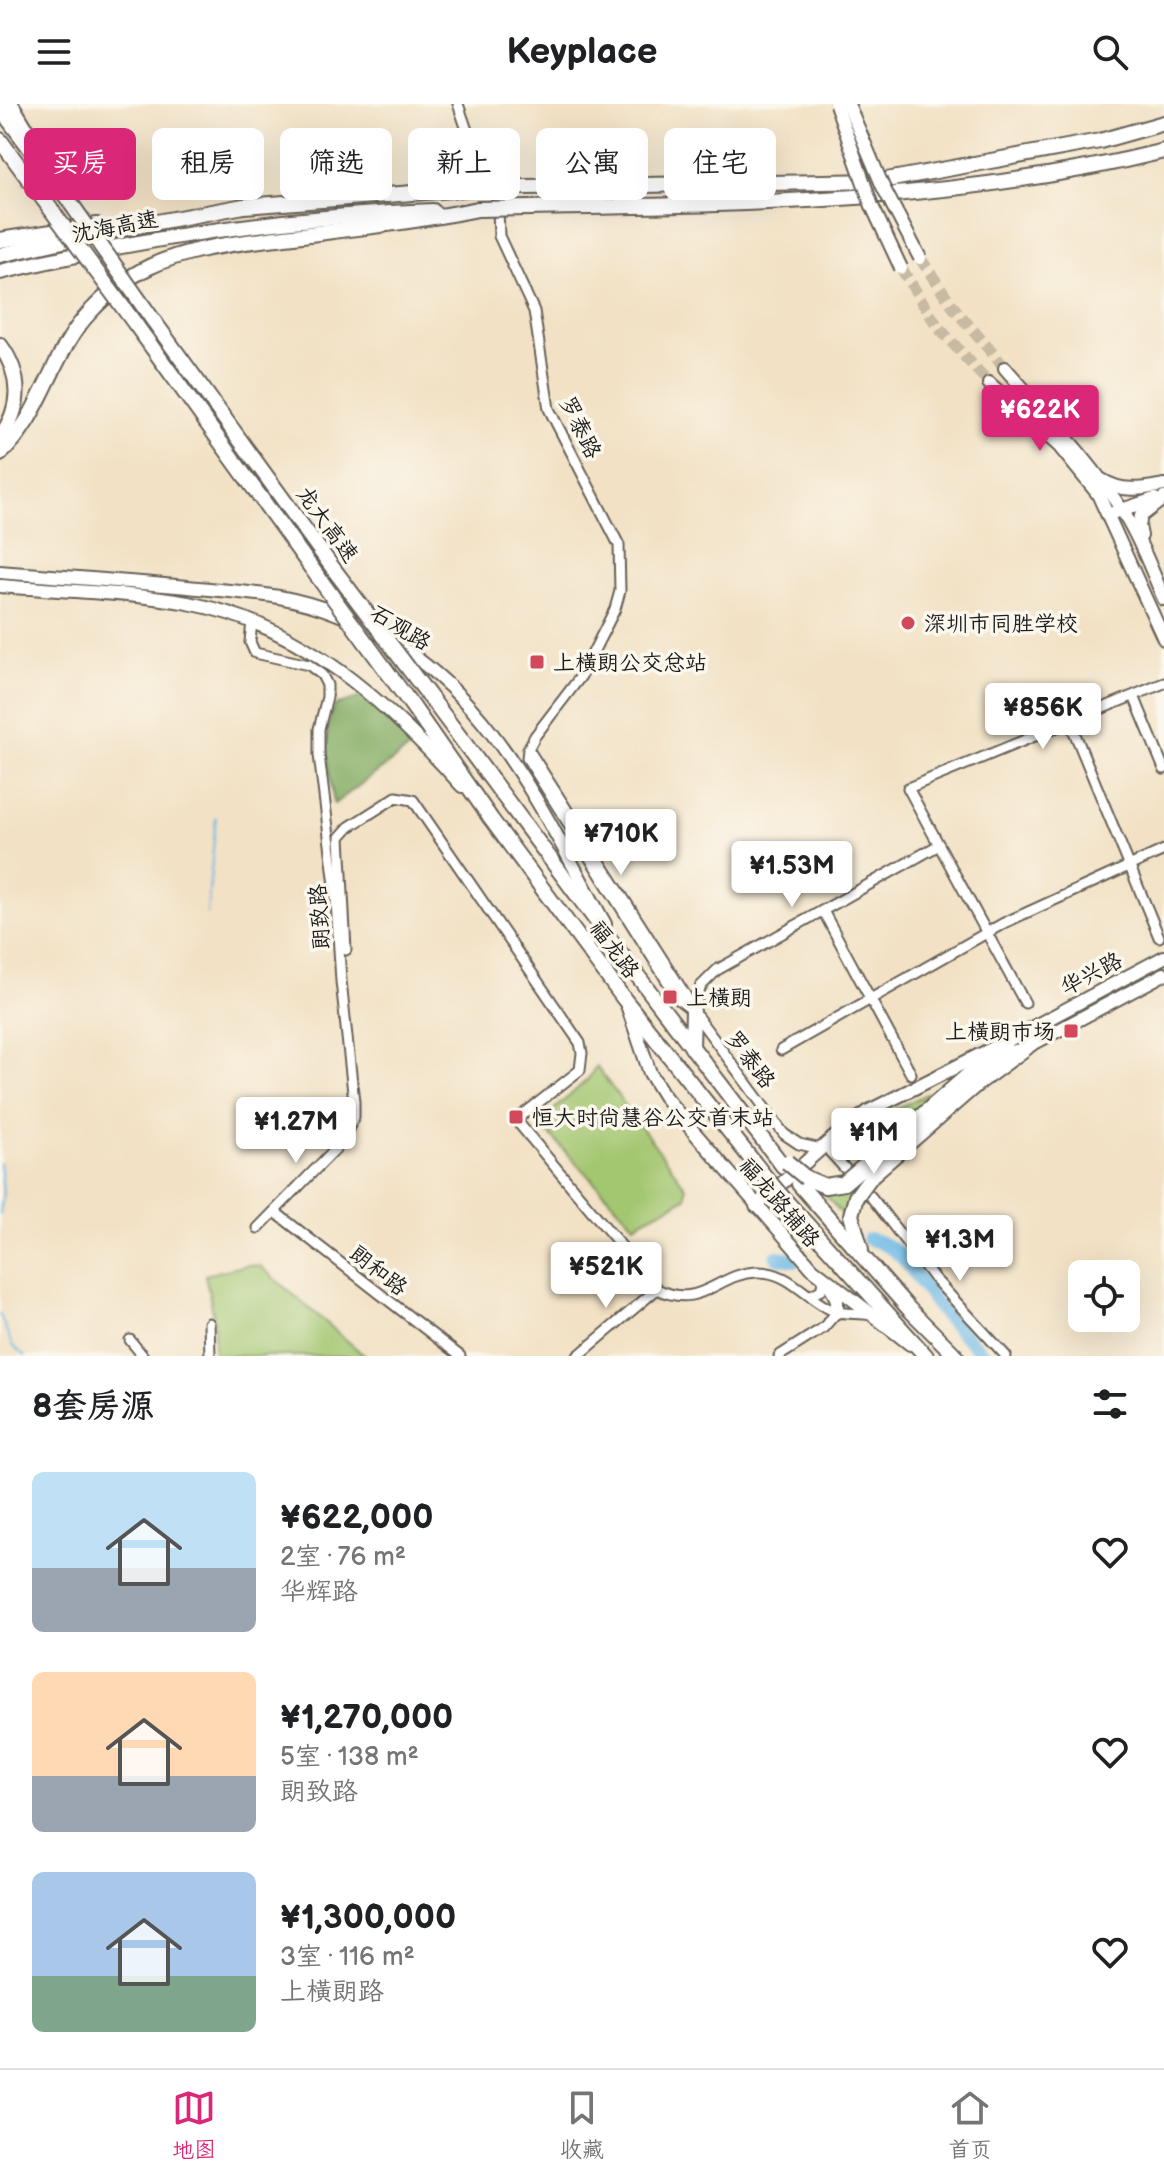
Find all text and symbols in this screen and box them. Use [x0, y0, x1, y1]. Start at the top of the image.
icon: menu [32, 30, 76, 74]
icon: search [1088, 30, 1132, 74]
text: Keyplace [507, 31, 657, 74]
chip: 买房 [24, 128, 136, 200]
chip: 租房 [152, 128, 264, 200]
chip: 筛选 [280, 128, 392, 200]
chip: 新上 [408, 128, 520, 200]
chip: 公寓 [536, 128, 648, 200]
chip: 住宅 [664, 128, 776, 200]
street label: 沈海高速 [70, 206, 161, 249]
pin: ¥622K [984, 385, 1096, 453]
street label: 罗泰路 [553, 392, 606, 463]
text: ¥622K [1000, 395, 1080, 426]
street label: 龙大高速 [290, 481, 364, 568]
street label: 石观路 [365, 600, 435, 657]
place label: 深圳市同胜学校 [924, 611, 1078, 638]
marker: 深圳市同胜学校 [899, 614, 917, 632]
place label: 上横朗公交总站 [553, 650, 707, 677]
marker: 上横朗公交总站 [528, 653, 546, 671]
pin: ¥856K [987, 683, 1099, 751]
text: ¥856K [1003, 693, 1083, 724]
pin: ¥710K [565, 809, 677, 877]
text: ¥710K [583, 819, 659, 850]
pin: ¥1.53M [727, 841, 857, 909]
text: ¥1.53M [749, 851, 835, 882]
street label: 朗致路 [305, 883, 336, 951]
street label: 福龙路 [583, 915, 644, 984]
street label: 华兴路 [1056, 947, 1127, 1002]
place label: 上横朗 [686, 985, 752, 1012]
marker: 上横朗 [661, 988, 679, 1006]
place label: 上横朗市场 [945, 1019, 1055, 1046]
marker: 上横朗市场 [1062, 1022, 1080, 1040]
street label: 罗泰路 [719, 1025, 780, 1094]
pin: ¥1.27M [231, 1097, 361, 1165]
place label: 恒大时尚慧谷公交首末站 [532, 1105, 774, 1132]
text: ¥1.27M [254, 1107, 338, 1138]
marker: 恒大时尚慧谷公交首末站 [507, 1108, 525, 1126]
pin: ¥1M [835, 1108, 913, 1176]
text: ¥1M [849, 1118, 899, 1149]
street label: 福龙路辅路 [733, 1153, 825, 1253]
pin: ¥1.3M [904, 1215, 1016, 1283]
text: ¥1.3M [925, 1225, 995, 1256]
street label: 朗和路 [344, 1240, 412, 1302]
pin: ¥521K [550, 1242, 662, 1310]
text: ¥521K [569, 1252, 643, 1283]
map controls [1068, 1260, 1140, 1332]
button: locate [1068, 1260, 1140, 1332]
icon: filters [1088, 1382, 1132, 1426]
text: 8套房源 [32, 1386, 154, 1427]
text: ¥622,000 [280, 1497, 433, 1538]
icon: home [96, 1504, 192, 1600]
icon: heart [1088, 1530, 1132, 1574]
text: 2室 · 76 m² [280, 1542, 406, 1573]
text: 华辉路 [280, 1577, 358, 1608]
text: ¥1,270,000 [280, 1697, 453, 1738]
icon: home [96, 1704, 192, 1800]
icon: heart [1088, 1730, 1132, 1774]
text: 5室 · 138 m² [280, 1742, 419, 1773]
text: 朗致路 [280, 1777, 358, 1808]
text: ¥1,300,000 [280, 1897, 456, 1938]
icon: home [96, 1904, 192, 2000]
icon: heart [1088, 1930, 1132, 1974]
text: 3室 · 116 m² [280, 1942, 415, 1973]
text: 上横朗路 [280, 1977, 384, 2008]
tab: 地图 [172, 2086, 216, 2164]
tab: 收藏 [560, 2086, 604, 2164]
tab: 首页 [948, 2086, 992, 2164]

